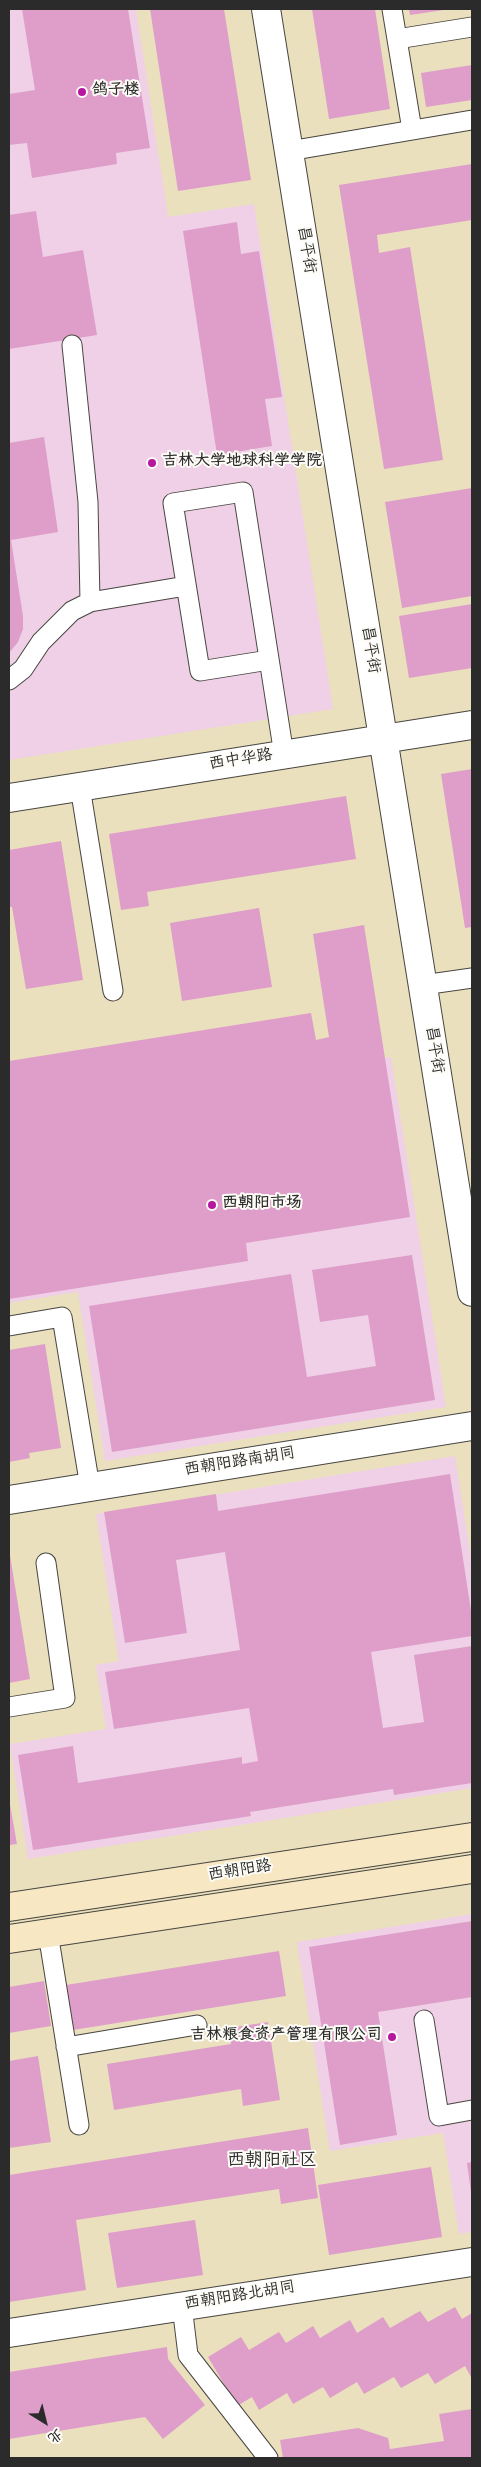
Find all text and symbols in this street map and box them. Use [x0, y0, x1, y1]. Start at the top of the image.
place label: 鸽子楼 [92, 82, 140, 102]
marker: 鸽子楼 [76, 86, 88, 98]
street label: 昌平街 [292, 225, 318, 275]
place label: 吉林大学地球科学学院 [162, 453, 322, 473]
marker: 吉林大学地球科学学院 [146, 457, 158, 469]
street label: 昌平街 [356, 625, 382, 675]
street label: 西中华路 [208, 747, 274, 775]
street label: 昌平街 [420, 1025, 446, 1075]
place label: 西朝阳市场 [222, 1195, 302, 1215]
marker: 西朝阳市场 [206, 1199, 218, 1211]
street label: 西朝阳路南胡同 [183, 1445, 297, 1481]
street label: 西朝阳路 [207, 1858, 273, 1886]
place label: 吉林粮食资产管理有限公司 [190, 2027, 382, 2047]
marker: 吉林粮食资产管理有限公司 [386, 2031, 398, 2043]
district label: 西朝阳社区 [227, 2151, 317, 2173]
street label: 西朝阳路北胡同 [183, 2279, 297, 2315]
north arrow [20, 2397, 70, 2447]
text: 北 [43, 2424, 65, 2446]

